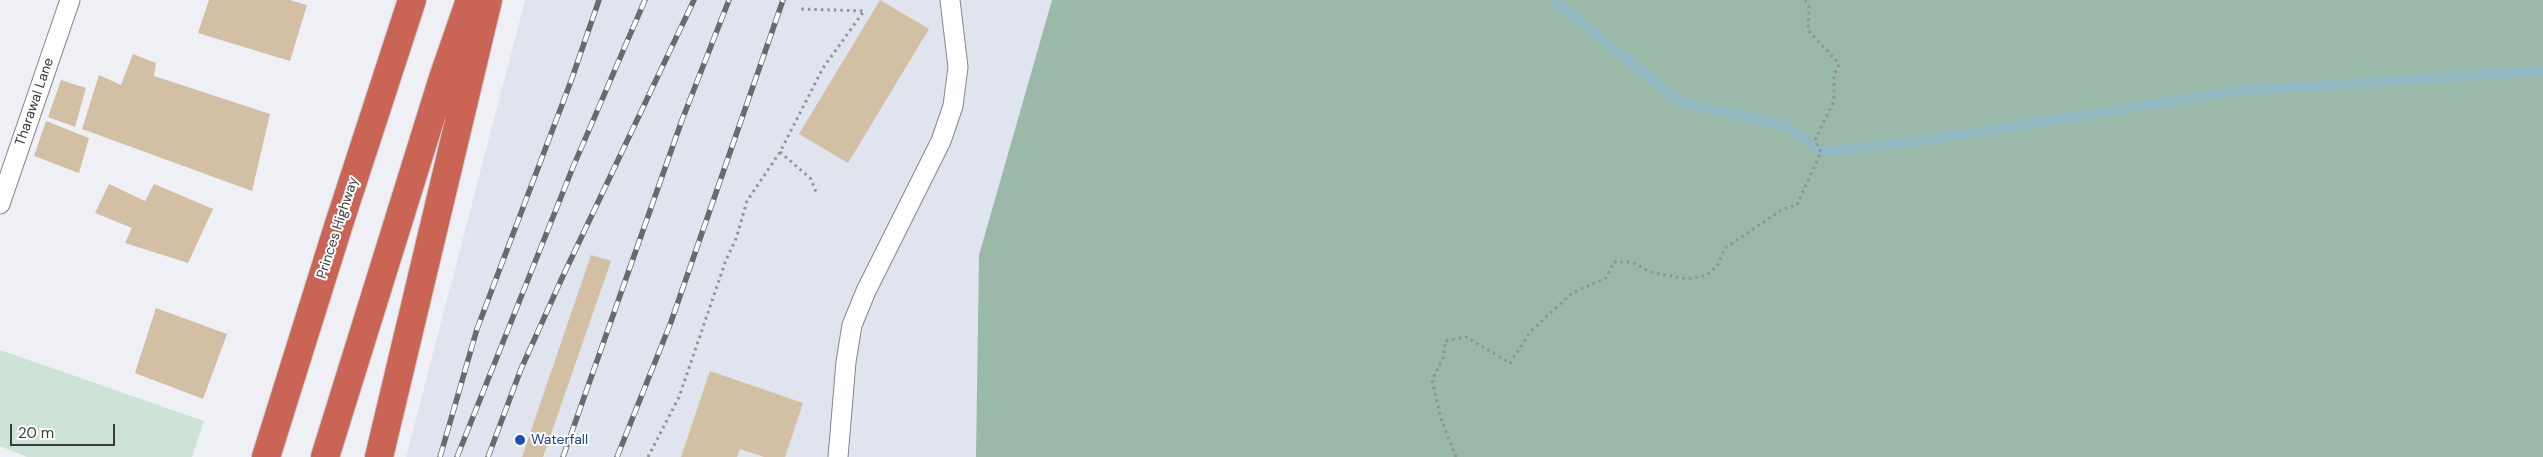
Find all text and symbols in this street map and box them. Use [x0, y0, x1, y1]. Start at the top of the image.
street label: Tharawal Lane [12, 56, 58, 148]
street label: Princes Highway [314, 175, 362, 281]
scale bar [12, 414, 118, 446]
text: 20 m [18, 423, 54, 443]
place label: Waterfall [531, 432, 588, 448]
marker: Waterfall [513, 433, 527, 447]

